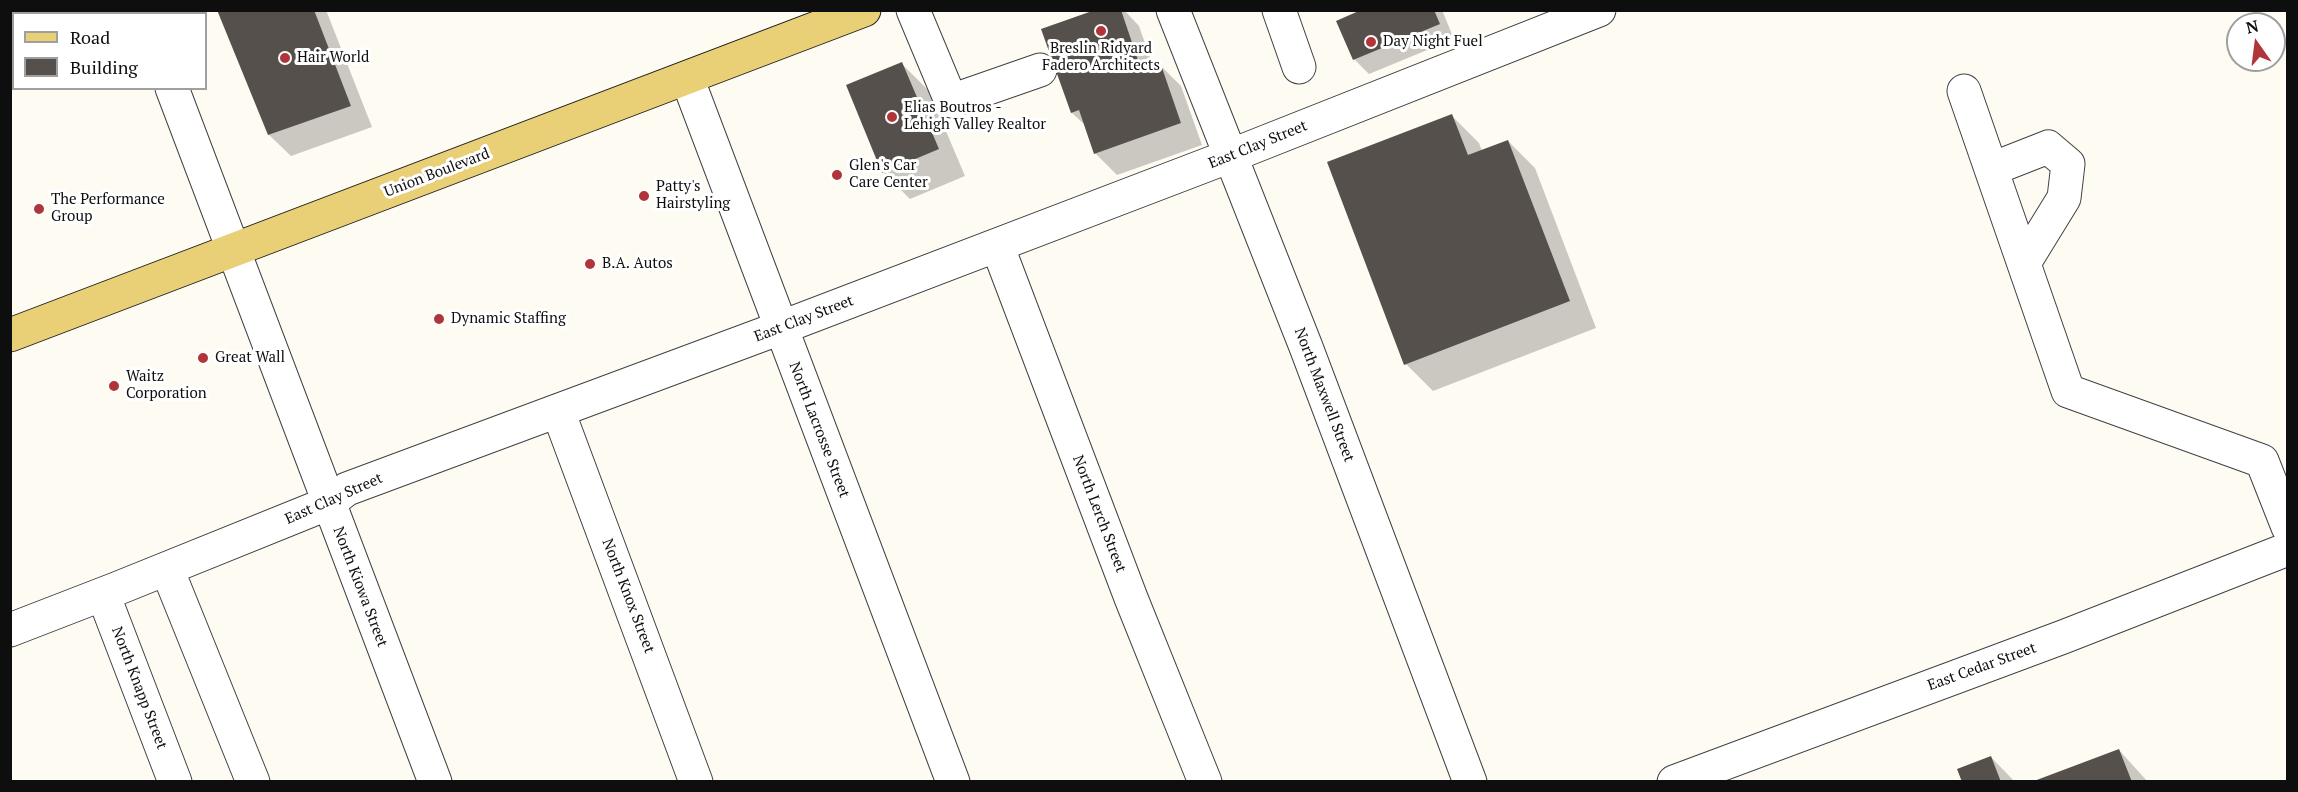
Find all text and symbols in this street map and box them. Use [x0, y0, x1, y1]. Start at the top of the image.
legend [12, 12, 207, 90]
north arrow [2226, 12, 2286, 72]
text: N [2244, 14, 2261, 39]
marker: Breslin Ridyard Fadero Architects [1094, 24, 1108, 38]
text: Road [70, 25, 110, 49]
place label: Day Night Fuel [1383, 33, 1483, 51]
marker: Day Night Fuel [1364, 35, 1378, 49]
place label: Breslin Ridyard Fadero Architects [1042, 40, 1160, 75]
place label: Hair World [297, 49, 369, 67]
marker: Hair World [278, 51, 292, 65]
text: Building [70, 55, 138, 79]
place label: Elias Boutros - Lehigh Valley Realtor [904, 99, 1046, 134]
marker: Elias Boutros - Lehigh Valley Realtor [885, 110, 899, 124]
street label: East Clay Street [1206, 117, 1310, 173]
street label: Union Boulevard [382, 145, 492, 201]
place label: Glen's Car Care Center [849, 157, 928, 192]
marker: Glen's Car Care Center [830, 168, 844, 182]
place label: Patty's Hairstyling [656, 178, 730, 213]
marker: Patty's Hairstyling [637, 189, 651, 203]
place label: The Performance Group [51, 191, 165, 226]
marker: The Performance Group [32, 202, 46, 216]
place label: B.A. Autos [602, 255, 673, 273]
marker: B.A. Autos [583, 257, 597, 271]
street label: East Clay Street [752, 292, 856, 346]
place label: Dynamic Staffing [451, 310, 566, 328]
marker: Dynamic Staffing [432, 312, 446, 326]
street label: North Maxwell Street [1290, 325, 1358, 465]
place label: Great Wall [215, 349, 285, 367]
marker: Great Wall [196, 351, 210, 365]
street label: North Lacrosse Street [785, 360, 853, 500]
place label: Waitz Corporation [126, 368, 207, 403]
marker: Waitz Corporation [107, 379, 121, 393]
street label: North Lerch Street [1068, 453, 1130, 575]
street label: East Clay Street [282, 469, 386, 529]
street label: North Kiowa Street [329, 524, 391, 650]
street label: North Knox Street [598, 536, 658, 656]
street label: North Knapp Street [107, 624, 171, 752]
street label: East Cedar Street [1925, 639, 2039, 695]

